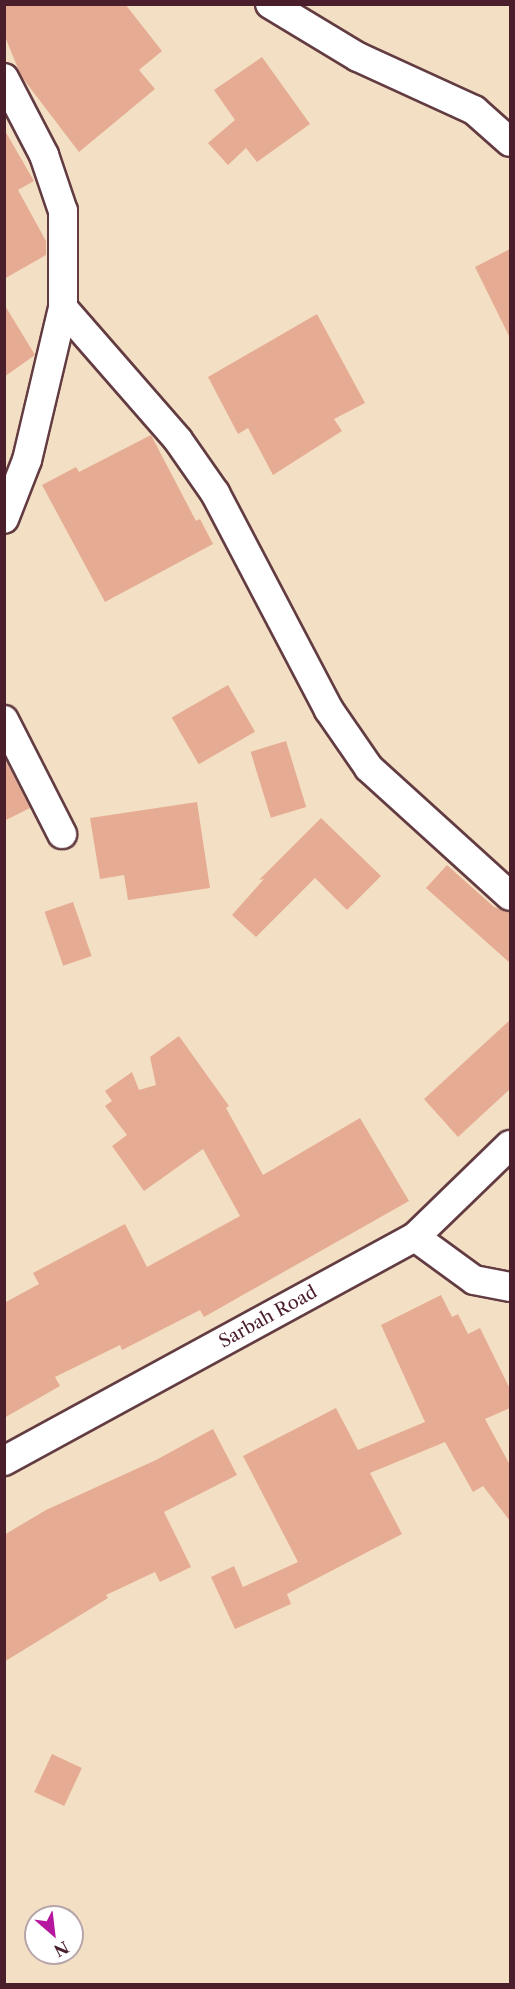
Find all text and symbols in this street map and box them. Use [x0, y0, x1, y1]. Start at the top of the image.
street label: Sarbah Road [215, 1281, 321, 1353]
north arrow [24, 1905, 84, 1965]
text: N [51, 1937, 72, 1961]

